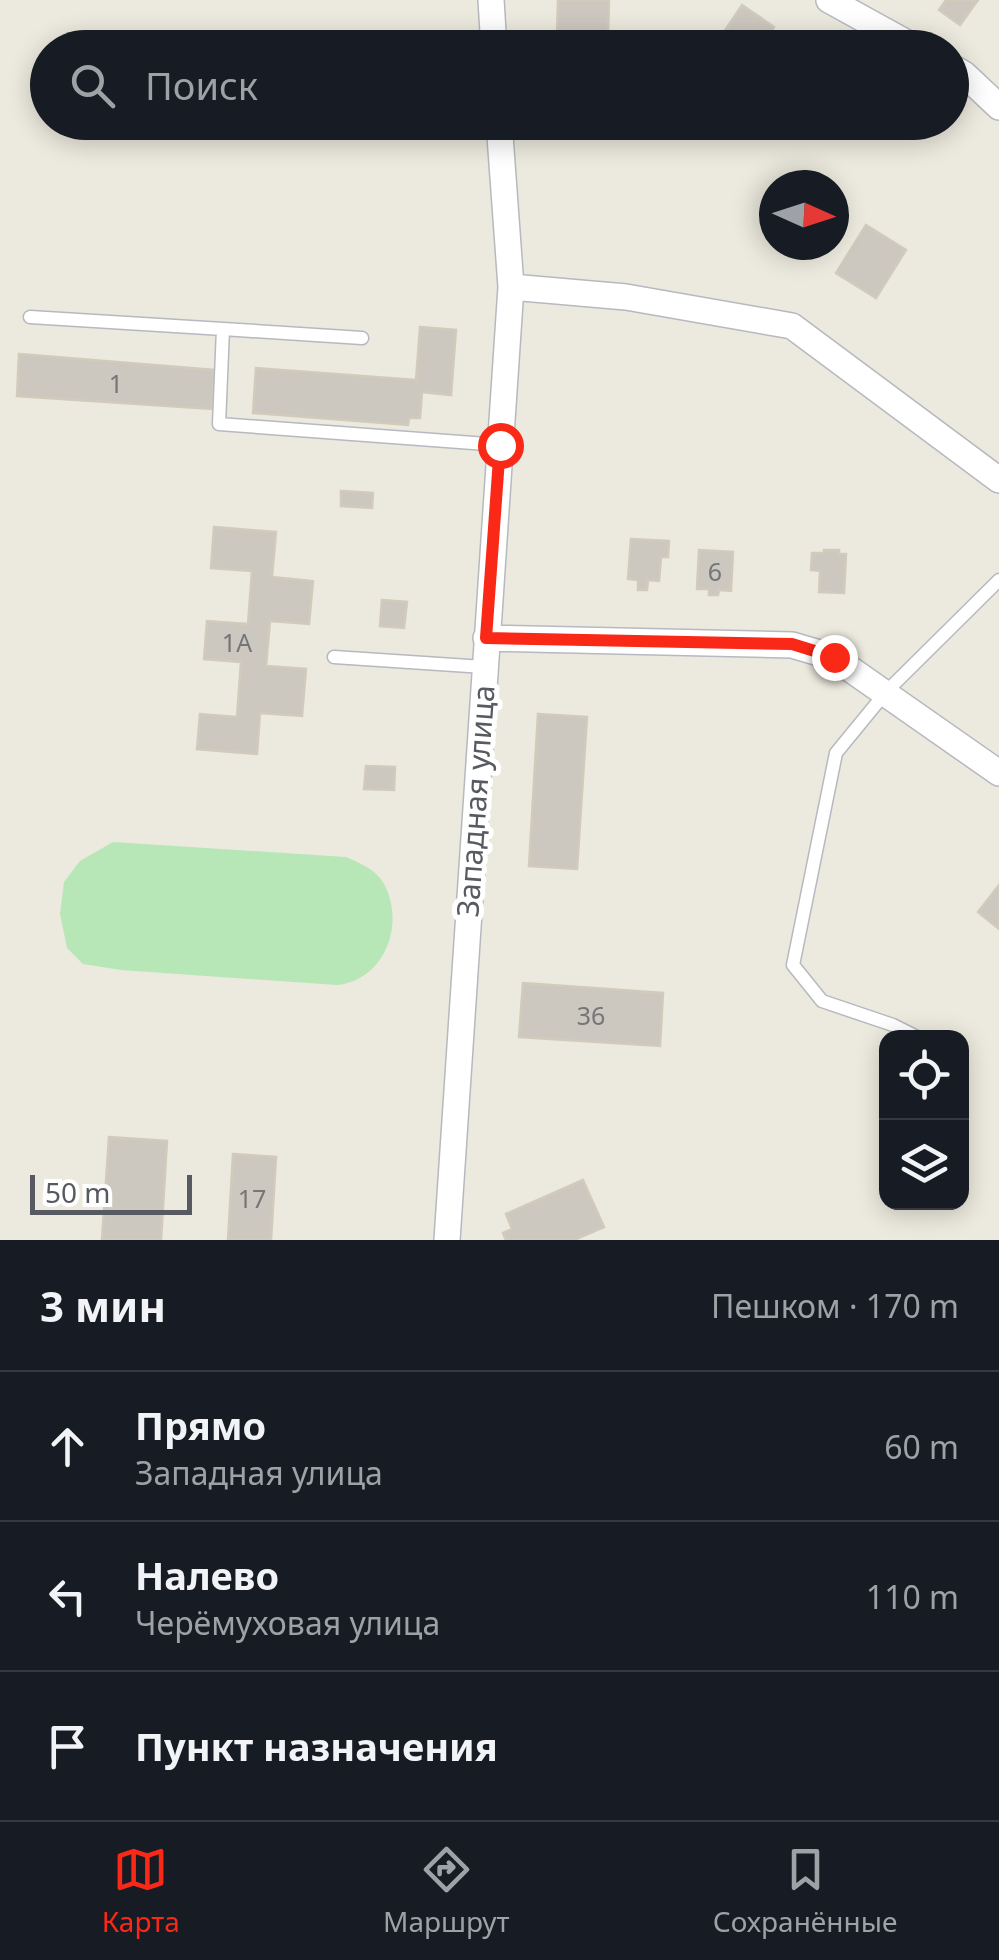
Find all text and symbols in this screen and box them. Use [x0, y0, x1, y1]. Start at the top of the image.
search box [30, 30, 969, 140]
icon: search [65, 58, 120, 113]
text: Поиск [145, 59, 258, 111]
north arrow [759, 170, 849, 260]
house number: 1 [109, 366, 123, 400]
route start [478, 423, 524, 469]
house number: 6 [708, 554, 722, 588]
house number: 1А [222, 625, 252, 659]
route end [812, 635, 858, 681]
street label: Западная улица [446, 684, 504, 918]
house number: 36 [577, 998, 605, 1032]
map controls [879, 1030, 969, 1210]
button: locate [879, 1030, 969, 1120]
button: layers [879, 1120, 969, 1210]
scale bar [30, 1170, 192, 1214]
text: 50 m [45, 1173, 111, 1211]
house number: 17 [238, 1181, 266, 1215]
text: 3 мин [40, 1277, 166, 1334]
text: Пешком · 170 m [711, 1284, 959, 1327]
text: Прямо [135, 1399, 266, 1451]
icon: ahead [40, 1419, 95, 1474]
text: 60 m [884, 1425, 959, 1468]
text: Западная улица [135, 1451, 383, 1494]
text: Налево [135, 1549, 279, 1601]
icon: left [40, 1569, 95, 1624]
text: 110 m [866, 1575, 959, 1618]
text: Черёмуховая улица [135, 1601, 440, 1644]
icon: arrive [40, 1719, 95, 1774]
text: Пункт назначения [135, 1720, 498, 1772]
tab: Карта [102, 1842, 180, 1940]
tab: Маршрут [383, 1842, 510, 1940]
tab: Сохранённые [713, 1842, 897, 1940]

